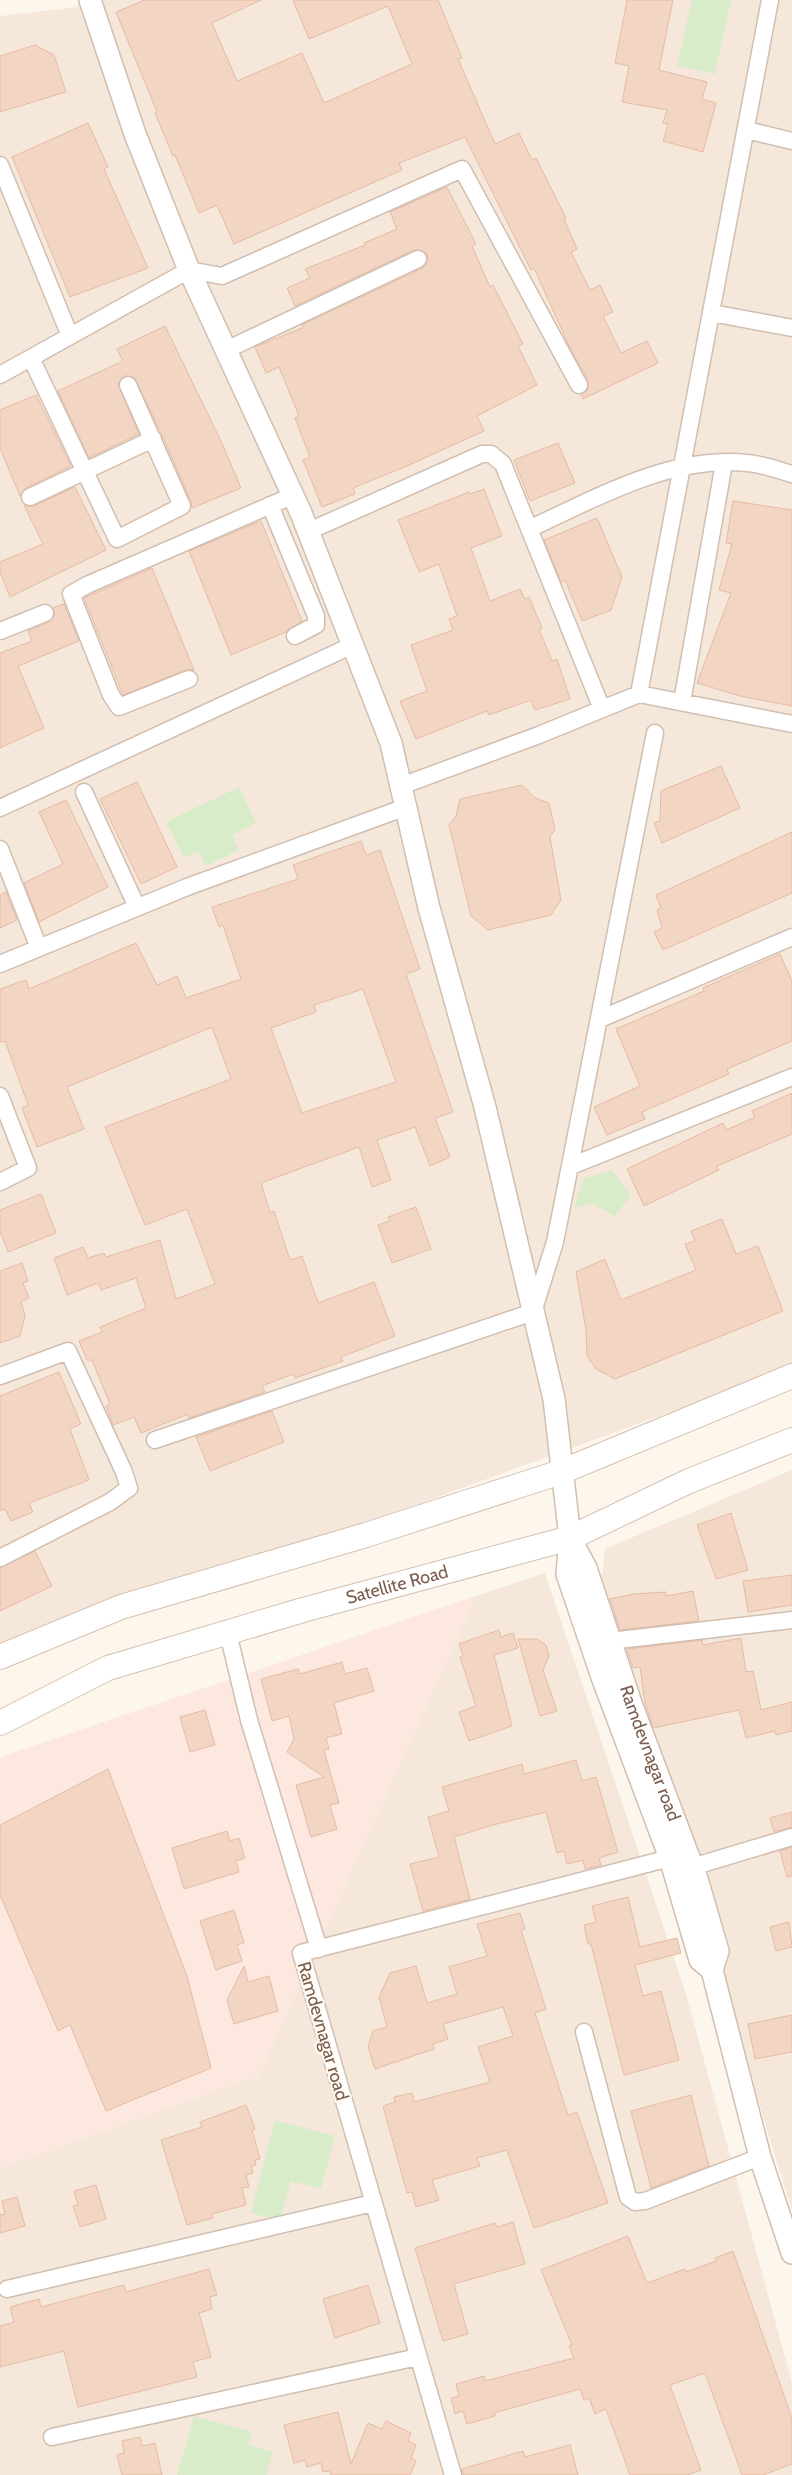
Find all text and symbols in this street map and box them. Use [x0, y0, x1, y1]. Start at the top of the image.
street label: Satellite Road [344, 1560, 450, 1609]
street label: Ramdevnagar road [615, 1682, 685, 1824]
street label: Ramdevnagar road [293, 1959, 353, 2103]

